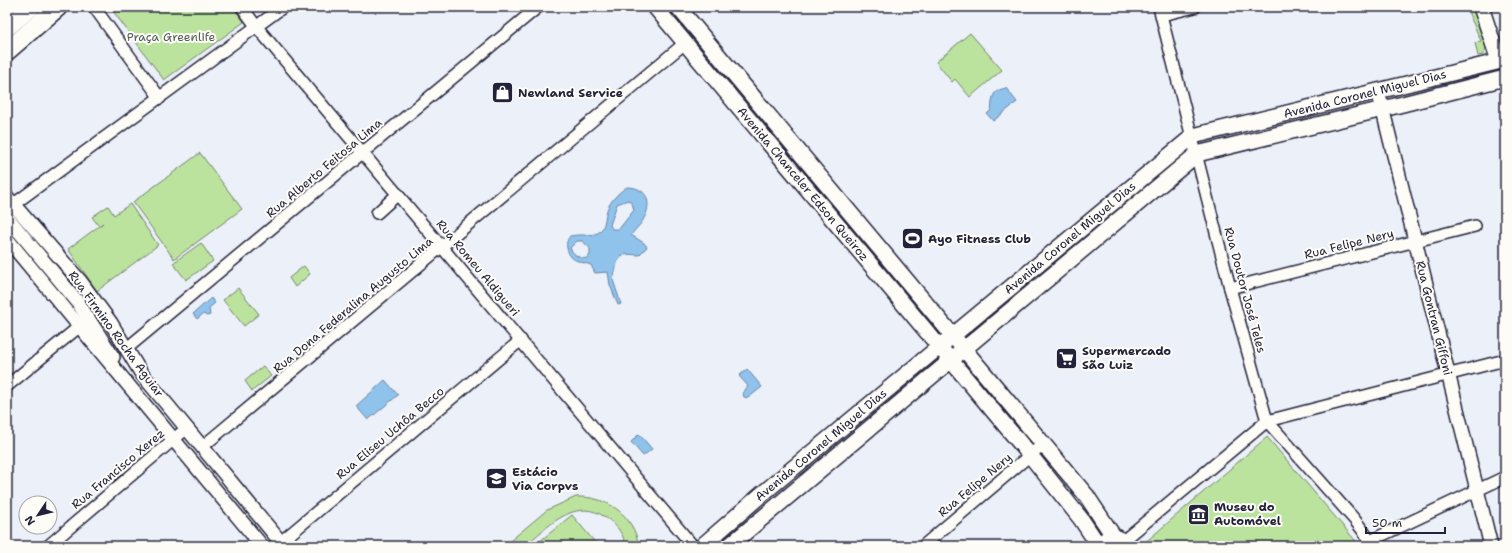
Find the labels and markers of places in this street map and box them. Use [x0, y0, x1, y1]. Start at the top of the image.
shop icon: Newland Service [490, 80, 516, 106]
place label: Newland Service [518, 85, 623, 101]
sports icon: Ayo Fitness Club [899, 226, 925, 252]
place label: Ayo Fitness Club [928, 231, 1031, 247]
place label: Supermercado São Luiz [1082, 343, 1171, 373]
supermarket icon: Supermercado São Luiz [1054, 345, 1080, 371]
place label: Estácio Via Corpvs [512, 464, 578, 494]
school or university icon: Estácio Via Corpvs [484, 466, 510, 492]
place label: Museu do Automóvel [1214, 499, 1281, 529]
museum icon: Museu do Automóvel [1186, 501, 1212, 527]

